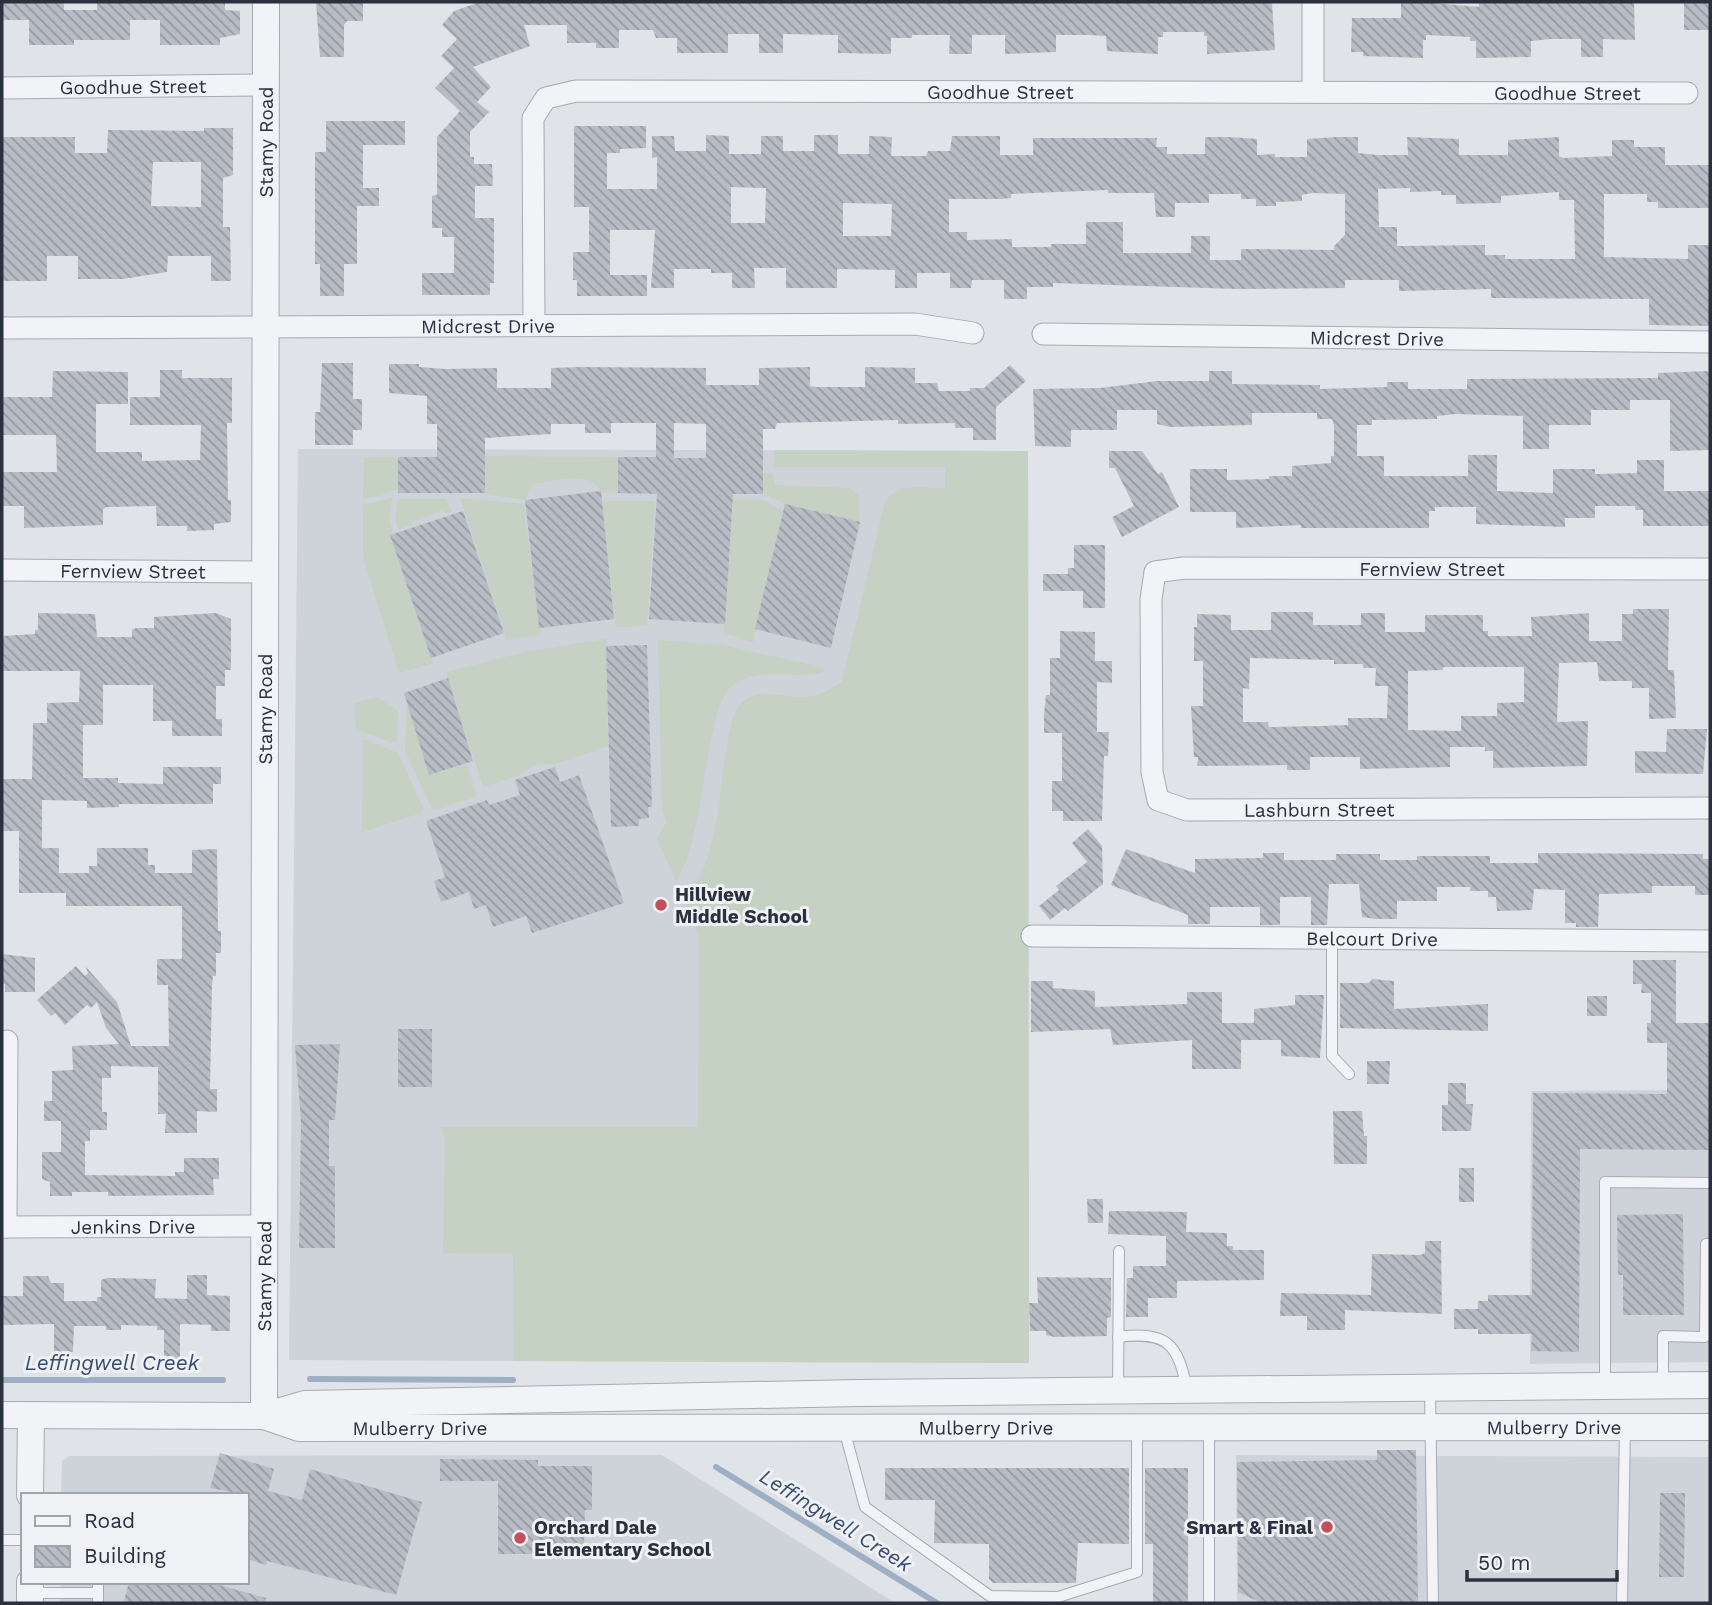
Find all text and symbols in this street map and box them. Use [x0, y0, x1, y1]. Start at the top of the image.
street label: Goodhue Street [60, 74, 206, 99]
street label: Goodhue Street [927, 80, 1074, 103]
street label: Goodhue Street [1494, 81, 1641, 104]
street label: Stamy Road [254, 86, 277, 198]
street label: Midcrest Drive [421, 314, 555, 338]
street label: Midcrest Drive [1310, 326, 1444, 350]
street label: Fernview Street [1359, 558, 1505, 581]
street label: Fernview Street [60, 559, 206, 583]
street label: Stamy Road [253, 653, 277, 765]
street label: Lashburn Street [1244, 798, 1395, 821]
place label: Hillview Middle School [675, 883, 809, 928]
marker: Hillview Middle School [653, 897, 669, 913]
street label: Belcourt Drive [1306, 927, 1438, 950]
street label: Jenkins Drive [71, 1215, 195, 1238]
street label: Stamy Road [253, 1220, 276, 1332]
water label: Leffingwell Creek [25, 1350, 200, 1375]
street label: Mulberry Drive [352, 1416, 488, 1439]
street label: Mulberry Drive [918, 1416, 1054, 1439]
street label: Mulberry Drive [1486, 1416, 1622, 1439]
water label: Leffingwell Creek [755, 1463, 917, 1577]
legend [21, 1493, 248, 1584]
text: Road [84, 1508, 135, 1533]
place label: Orchard Dale Elementary School [534, 1516, 712, 1561]
place label: Smart & Final [1186, 1516, 1314, 1539]
marker: Smart & Final [1319, 1519, 1335, 1535]
marker: Orchard Dale Elementary School [512, 1530, 528, 1546]
scale bar [1467, 1538, 1618, 1582]
text: Building [84, 1543, 166, 1568]
text: 50 m [1478, 1550, 1530, 1575]

